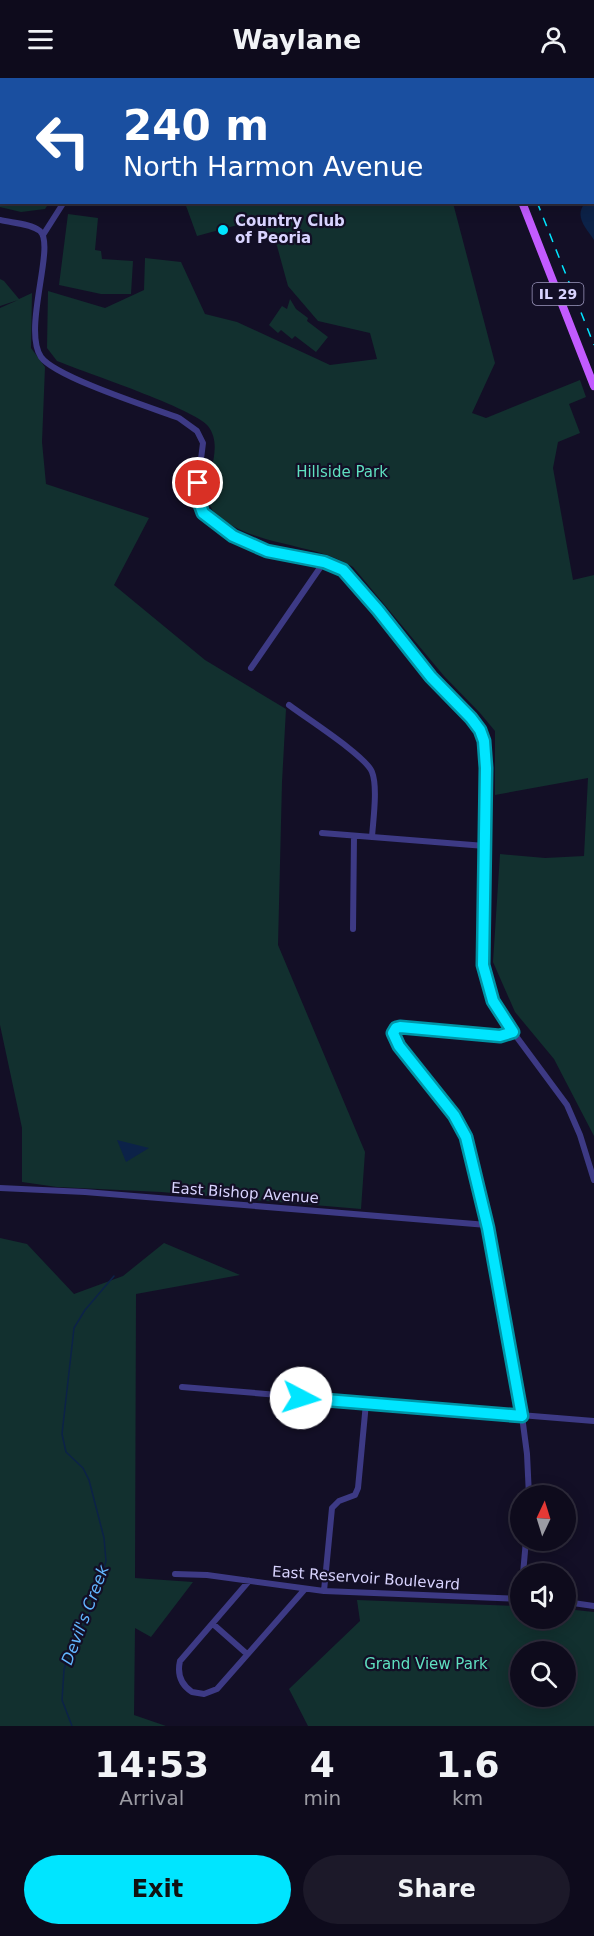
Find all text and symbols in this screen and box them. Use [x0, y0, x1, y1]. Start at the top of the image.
icon: menu [24, 23, 57, 56]
icon: person [537, 23, 570, 56]
text: Waylane [233, 24, 361, 55]
text: 240 m [123, 101, 269, 150]
icon: left [24, 102, 102, 180]
text: North Harmon Avenue [123, 151, 423, 182]
place label: Country Club of Peoria [235, 212, 345, 247]
marker: Country Club of Peoria [216, 223, 230, 237]
road number: IL 29 [532, 283, 584, 305]
pin [172, 457, 223, 508]
park label: Hillside Park [296, 463, 388, 481]
icon: arrive [181, 466, 214, 499]
street label: East Bishop Avenue [170, 1179, 320, 1207]
position arrow [269, 1366, 333, 1430]
north arrow [510, 1485, 576, 1551]
map controls [510, 1485, 576, 1707]
water label: Devil's Creek [57, 1562, 113, 1667]
street label: East Reservoir Boulevard [271, 1562, 461, 1594]
button: sound [510, 1563, 576, 1629]
button: search [510, 1641, 576, 1707]
park label: Grand View Park [364, 1655, 488, 1673]
text: 14:53 [94, 1744, 209, 1785]
text: 4 [310, 1744, 335, 1785]
text: 1.6 [436, 1744, 500, 1785]
text: Arrival [119, 1786, 184, 1810]
text: min [304, 1786, 341, 1810]
text: km [452, 1786, 483, 1810]
button: Exit [24, 1855, 291, 1924]
button: Share [303, 1855, 570, 1924]

